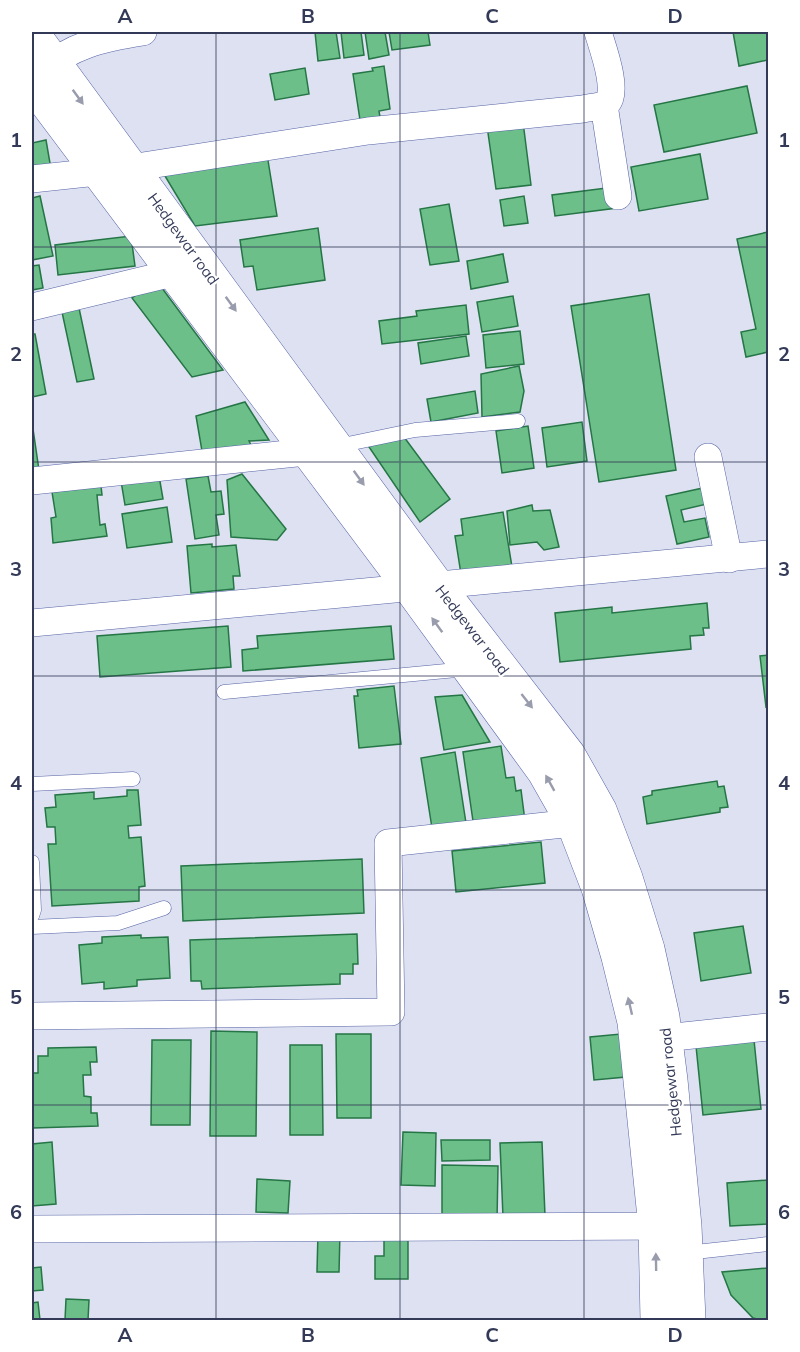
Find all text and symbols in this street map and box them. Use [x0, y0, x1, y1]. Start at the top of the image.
text: A [118, 3, 133, 28]
text: B [301, 3, 315, 28]
text: C [485, 3, 499, 28]
text: D [667, 3, 683, 28]
one-way arrow [72, 88, 84, 104]
text: 1 [10, 127, 22, 152]
text: 1 [778, 127, 790, 152]
street label: Hedgewar road [144, 189, 223, 288]
one-way arrow [225, 296, 237, 312]
text: 2 [10, 341, 22, 366]
text: 2 [778, 341, 790, 366]
one-way arrow [353, 470, 365, 486]
text: 3 [10, 556, 22, 581]
text: 3 [778, 556, 790, 581]
street label: Hedgewar road [431, 581, 513, 678]
one-way arrow [431, 617, 443, 633]
one-way arrow [521, 692, 533, 708]
text: 4 [10, 770, 22, 795]
text: 4 [778, 770, 790, 795]
one-way arrow [546, 775, 556, 792]
text: 5 [10, 984, 22, 1009]
text: 5 [778, 984, 790, 1009]
one-way arrow [625, 996, 634, 1015]
street label: Hedgewar road [655, 1027, 686, 1137]
text: 6 [10, 1199, 22, 1224]
text: 6 [778, 1199, 790, 1224]
one-way arrow [651, 1253, 661, 1272]
text: A [118, 1322, 133, 1347]
text: B [301, 1322, 315, 1347]
text: C [485, 1322, 499, 1347]
text: D [667, 1322, 683, 1347]

